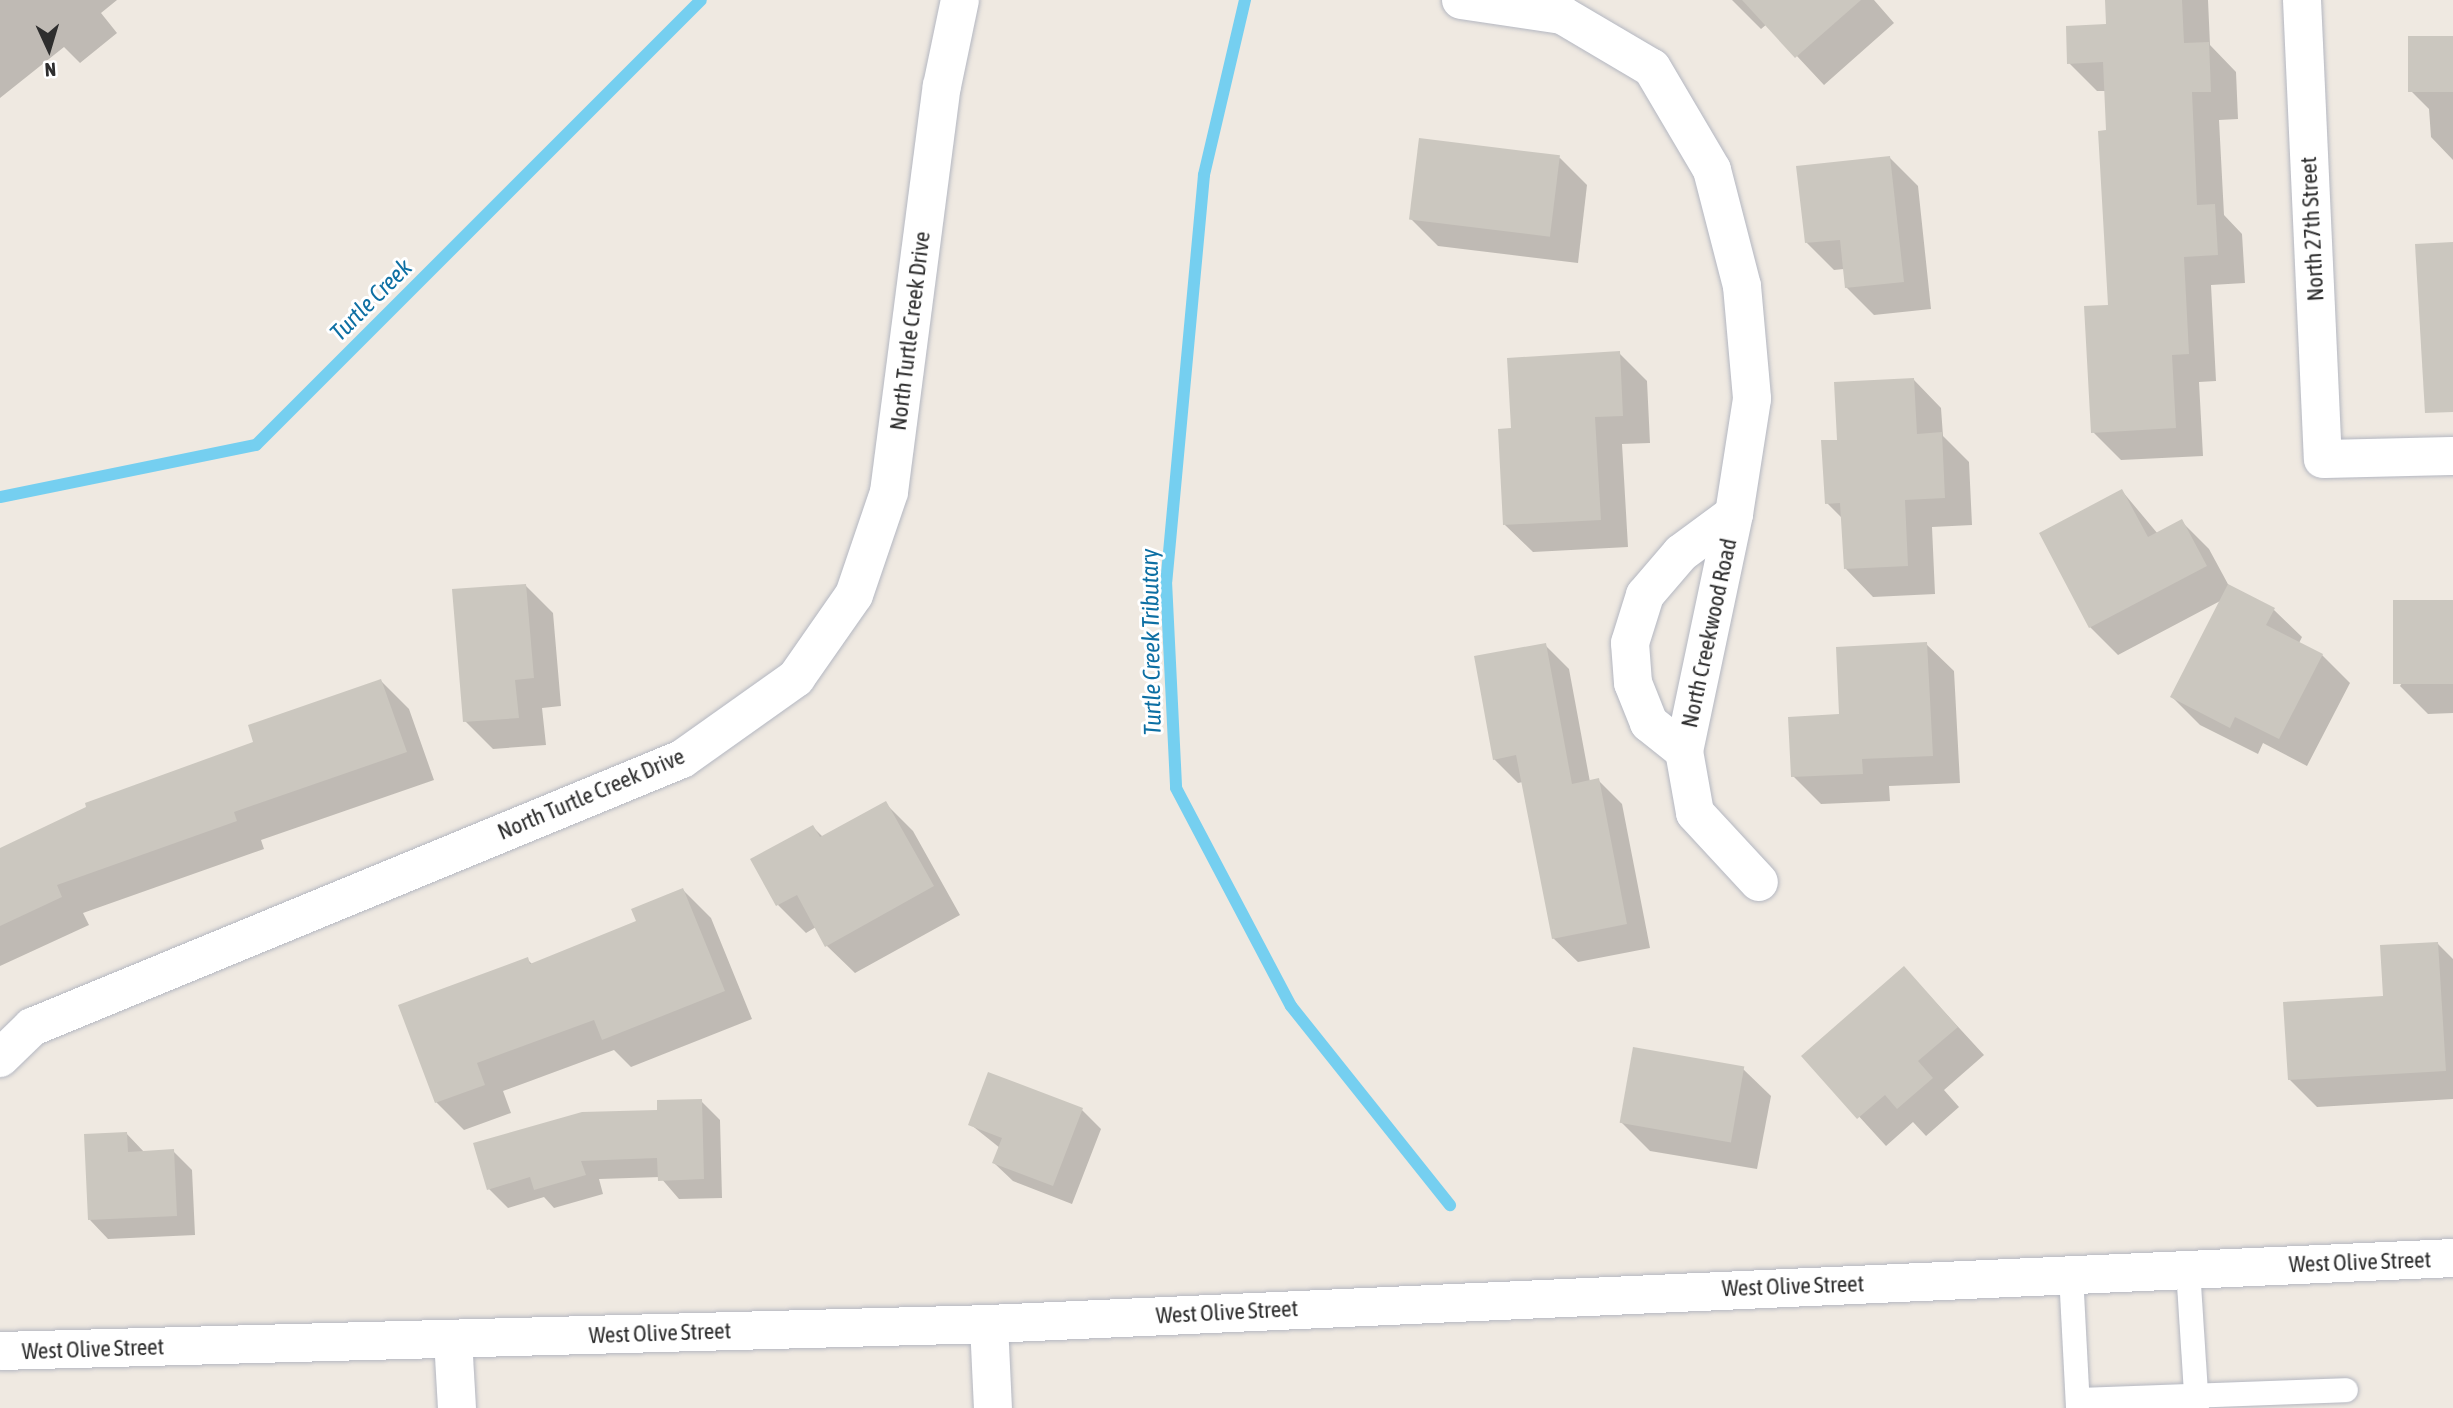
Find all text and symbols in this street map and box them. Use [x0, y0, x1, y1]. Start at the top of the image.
north arrow [14, 14, 84, 84]
text: N [44, 59, 57, 81]
street label: North 27th Street [2294, 156, 2330, 302]
street label: North Turtle Creek Drive [884, 230, 936, 432]
water label: Turtle Creek [324, 253, 418, 347]
street label: North Creekwood Road [1675, 536, 1743, 730]
water label: Turtle Creek Tributary [1135, 548, 1167, 736]
street label: North Turtle Creek Drive [493, 742, 689, 846]
street label: West Olive Street [2288, 1246, 2432, 1278]
street label: West Olive Street [1721, 1270, 1865, 1302]
street label: West Olive Street [1155, 1294, 1299, 1330]
street label: West Olive Street [588, 1317, 732, 1349]
street label: West Olive Street [21, 1333, 165, 1365]

